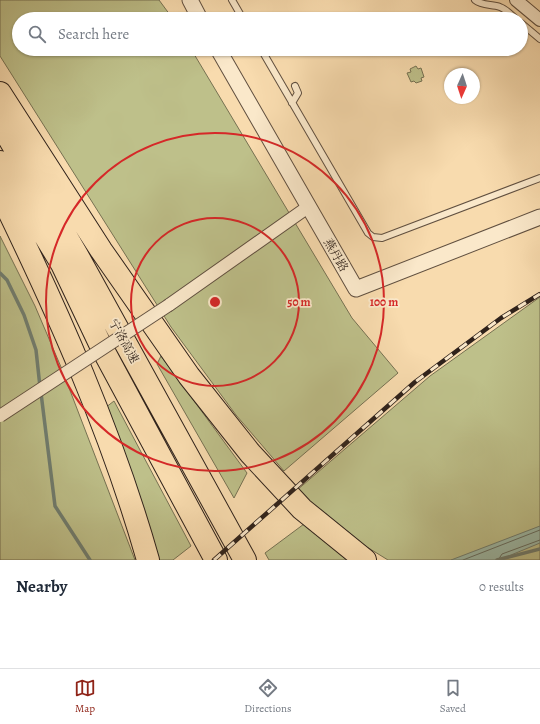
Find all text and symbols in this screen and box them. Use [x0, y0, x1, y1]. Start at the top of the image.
search box [12, 12, 528, 56]
icon: search [26, 23, 48, 45]
text: Search here [58, 24, 129, 44]
north arrow [444, 68, 480, 104]
street label: 燕丹路 [320, 235, 352, 275]
text: 50 m [287, 294, 311, 310]
text: 100 m [370, 294, 398, 310]
centre of rings [208, 295, 222, 309]
street label: 宁洛高速 [105, 316, 143, 366]
text: Nearby [16, 575, 67, 598]
text: 0 results [479, 578, 524, 595]
tab: Map [74, 677, 96, 716]
tab: Directions [244, 677, 292, 716]
tab: Saved [440, 677, 466, 716]

